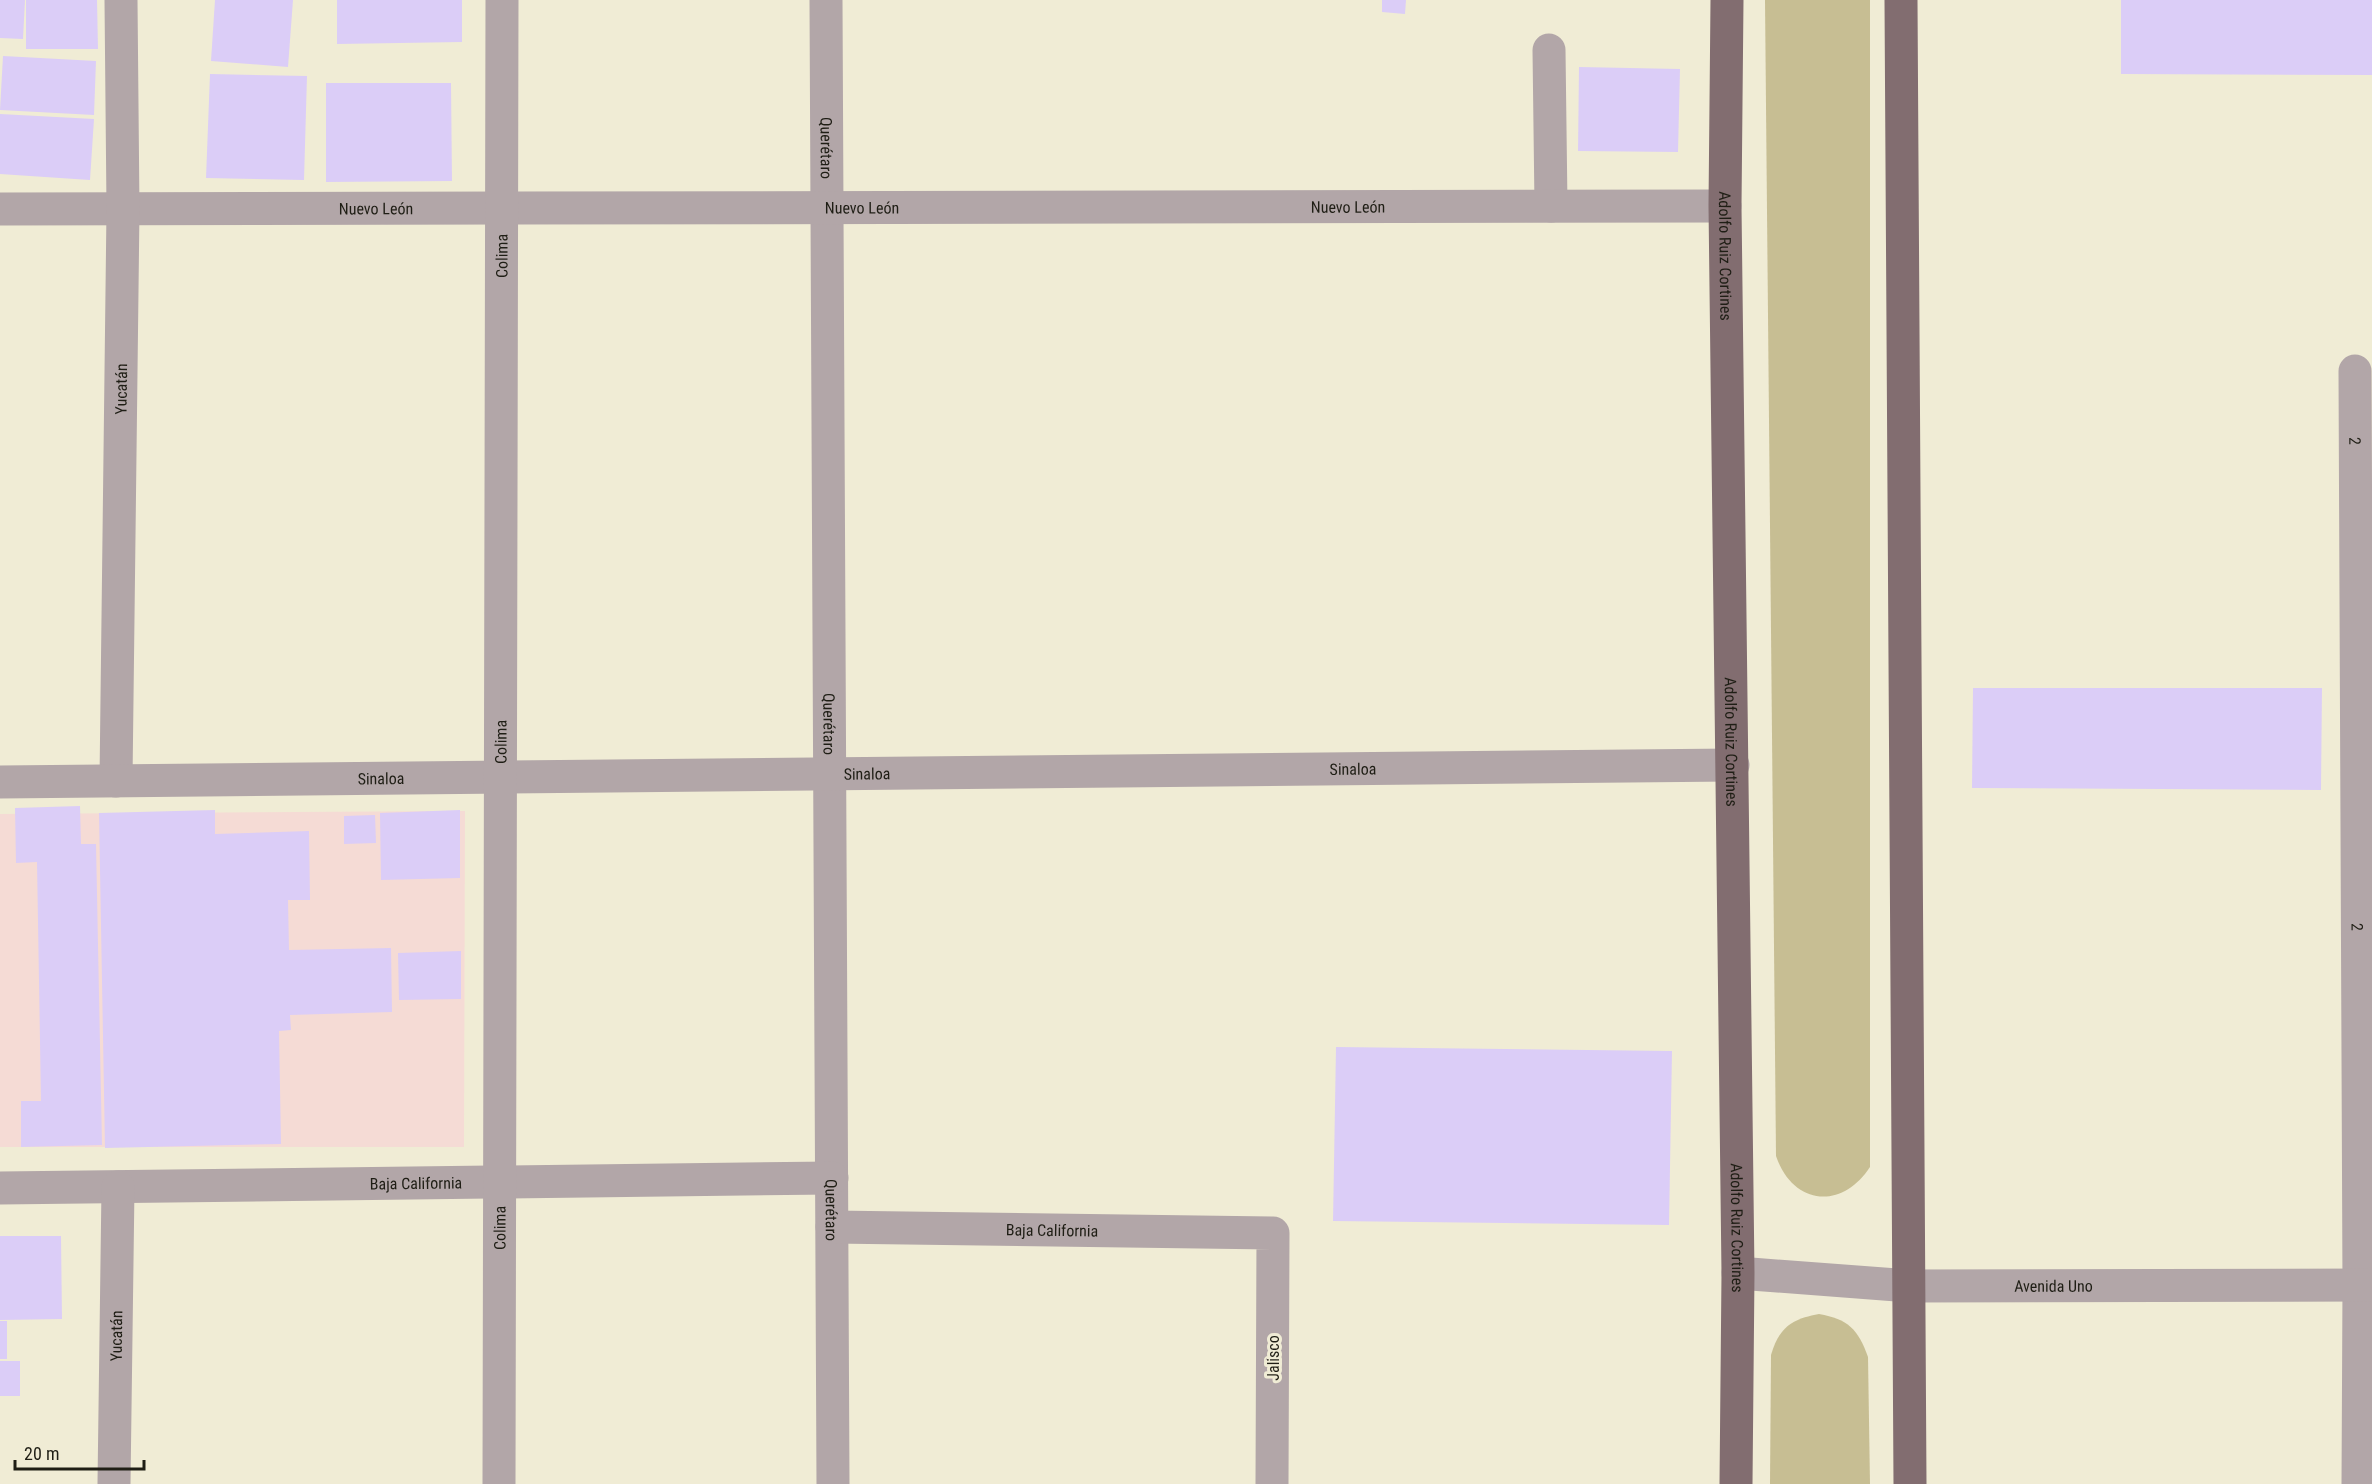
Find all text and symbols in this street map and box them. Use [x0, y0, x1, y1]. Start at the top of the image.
street label: Querétaro [817, 117, 836, 179]
street label: Adolfo Ruiz Cortines [1715, 191, 1736, 321]
street label: Nuevo León [1311, 197, 1385, 216]
street label: Nuevo León [825, 198, 899, 217]
street label: Nuevo León [339, 199, 413, 218]
street label: Colima [492, 234, 511, 278]
street label: Yucatán [111, 363, 131, 415]
street label: 2 [2346, 437, 2365, 445]
street label: Adolfo Ruiz Cortines [1721, 677, 1742, 807]
street label: Querétaro [820, 693, 839, 755]
street label: Colima [491, 720, 510, 764]
street label: Sinaloa [1329, 759, 1376, 778]
street label: Sinaloa [843, 764, 890, 783]
street label: Sinaloa [358, 769, 404, 788]
street label: 2 [2348, 923, 2367, 931]
street label: Adolfo Ruiz Cortines [1727, 1163, 1748, 1293]
street label: Baja California [370, 1173, 462, 1193]
street label: Querétaro [822, 1179, 841, 1241]
street label: Colima [490, 1206, 509, 1250]
street label: Baja California [1006, 1220, 1098, 1240]
street label: Avenida Uno [2014, 1276, 2093, 1295]
street label: Yucatán [106, 1310, 126, 1362]
street label: Jalisco [1264, 1335, 1283, 1381]
scale bar [15, 1433, 144, 1471]
text: 20 m [24, 1443, 59, 1464]

